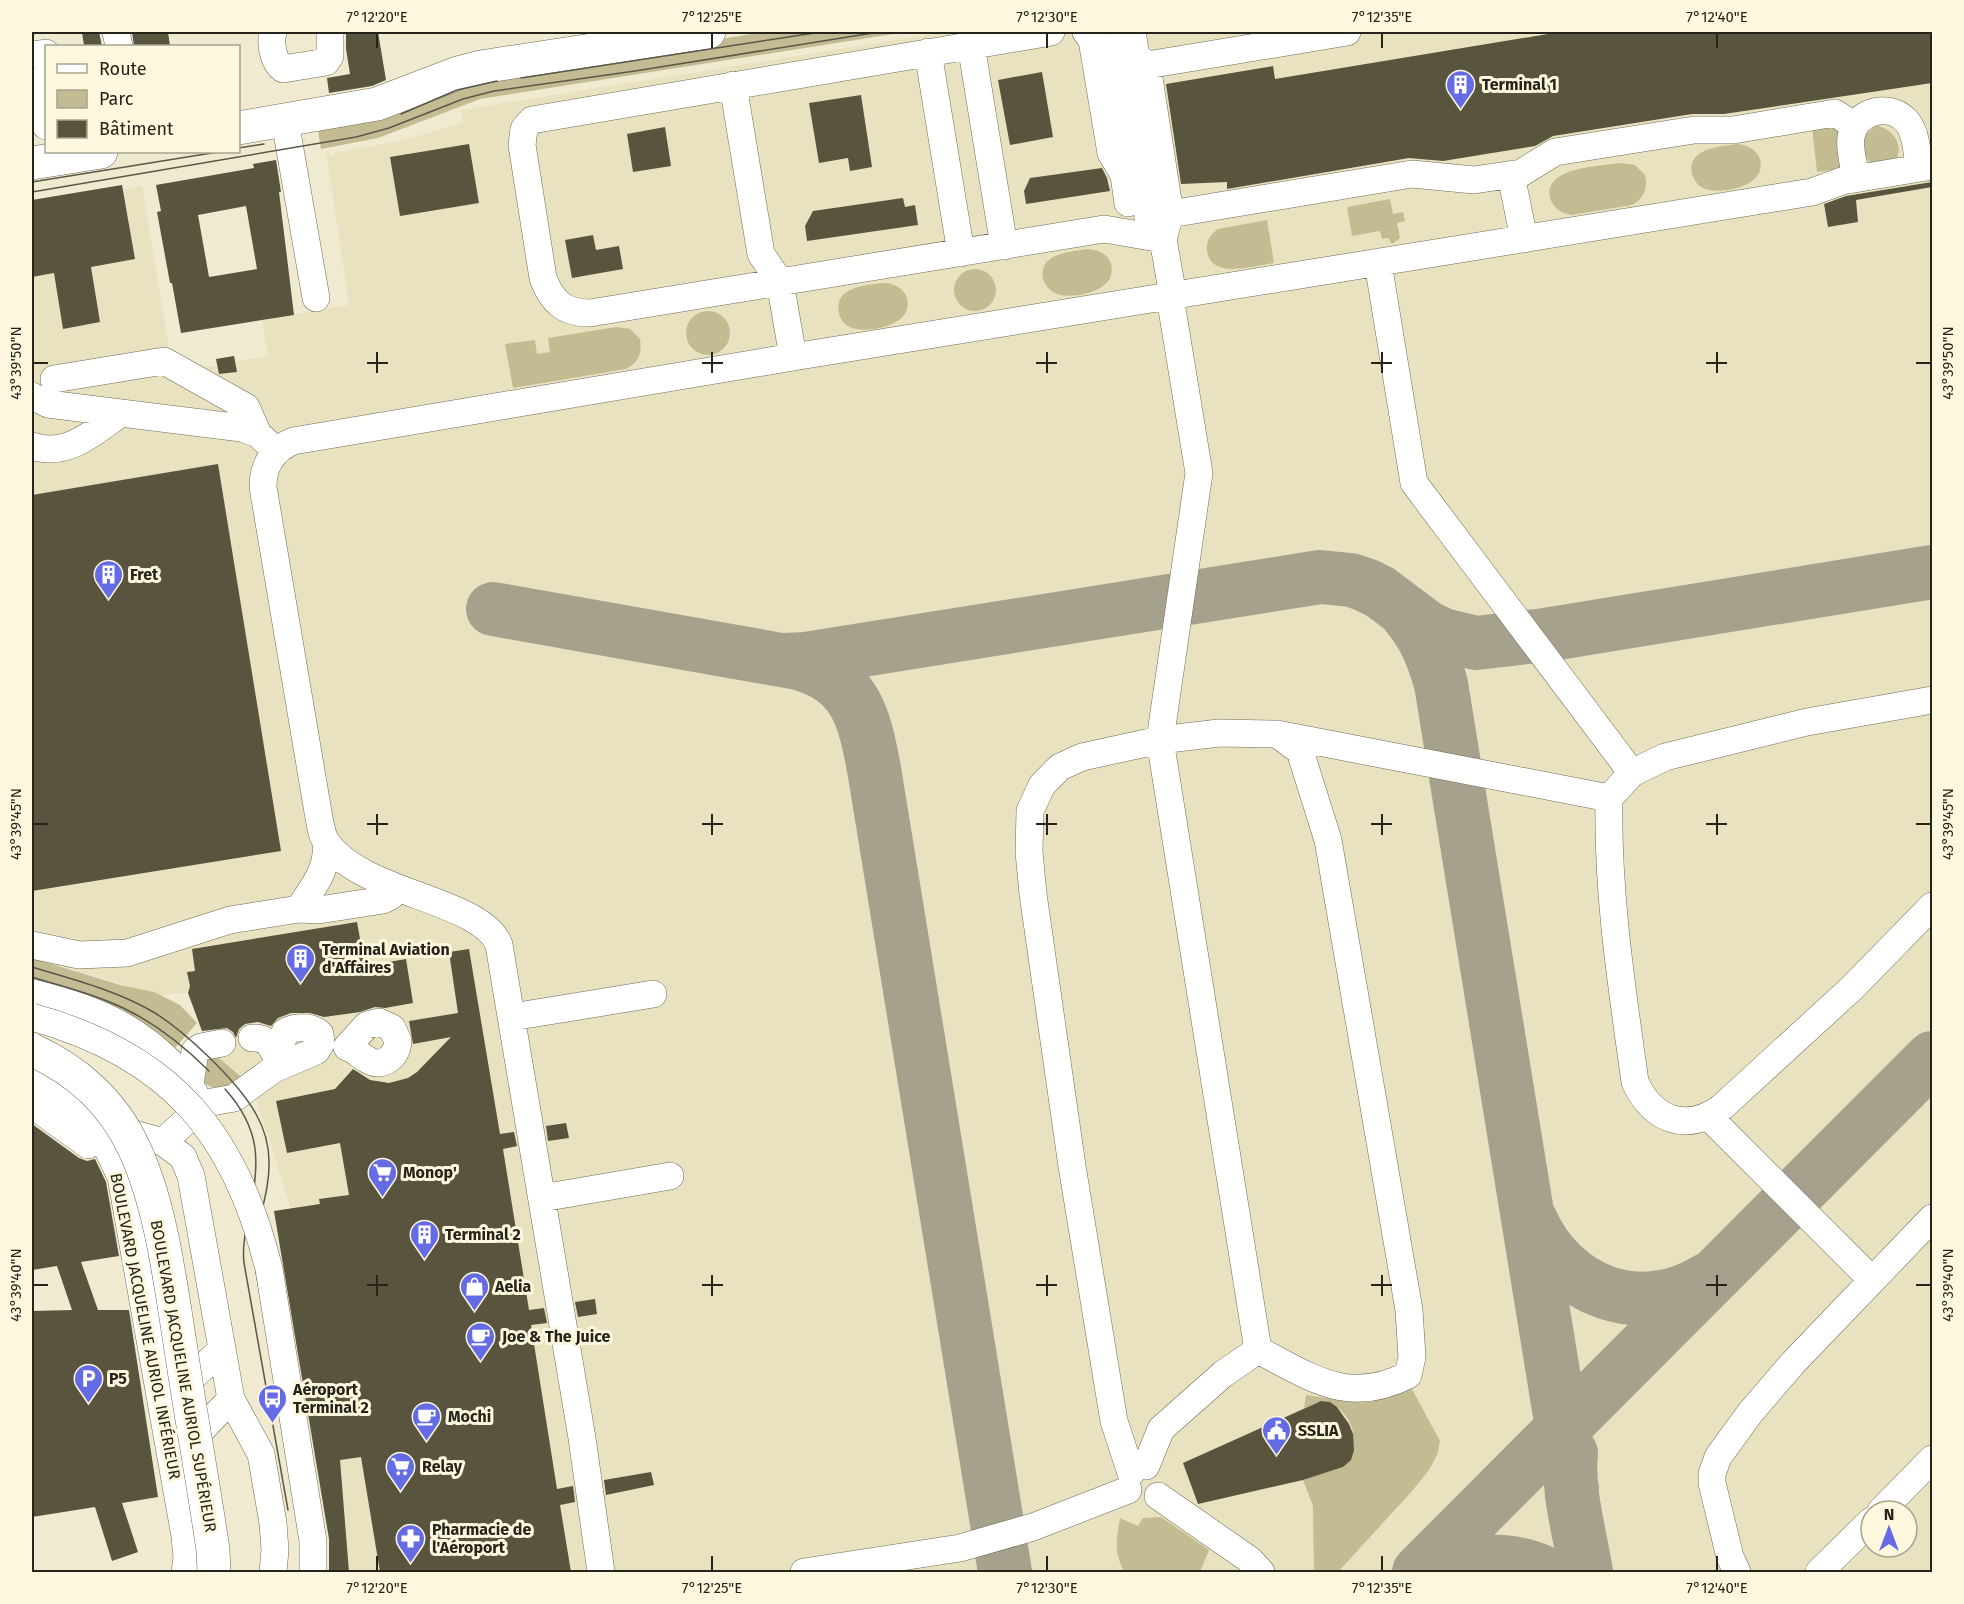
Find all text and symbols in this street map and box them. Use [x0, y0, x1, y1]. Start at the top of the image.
text: 7°12'20"E [346, 8, 408, 26]
text: 7°12'25"E [682, 8, 742, 26]
text: 7°12'30"E [1016, 8, 1078, 26]
text: 7°12'35"E [1352, 8, 1412, 26]
text: 7°12'40"E [1686, 8, 1748, 26]
legend [45, 45, 240, 153]
text: Route [99, 58, 147, 80]
building icon: Terminal 1 [1445, 68, 1477, 110]
place label: Terminal 1 [1482, 75, 1557, 94]
text: Parc [99, 88, 134, 110]
text: Bâtiment [99, 118, 174, 140]
text: 43°39'50"N [7, 326, 25, 400]
text: 43°39'50"N [1939, 326, 1957, 400]
building icon: Fret [93, 558, 125, 600]
place label: Fret [130, 565, 159, 584]
text: 43°39'45"N [7, 788, 25, 860]
text: 43°39'45"N [1939, 788, 1957, 860]
place label: Terminal Aviation d'Affaires [322, 940, 450, 977]
building icon: Terminal Aviation d'Affaires [285, 942, 317, 984]
supermarket icon: Monop' [366, 1156, 398, 1198]
place label: Monop' [403, 1163, 457, 1182]
street label: BOULEVARD JACQUELINE AURIOL INFÉRIEUR [106, 1171, 186, 1481]
street label: BOULEVARD JACQUELINE AURIOL SUPÉRIEUR [147, 1218, 221, 1534]
building icon: Terminal 2 [408, 1218, 440, 1260]
place label: Terminal 2 [445, 1225, 521, 1244]
text: 43°39'40"N [7, 1248, 25, 1322]
text: 43°39'40"N [1939, 1248, 1957, 1322]
shop icon: Aelia [458, 1270, 490, 1312]
place label: Aelia [494, 1277, 532, 1296]
cafe icon: Joe & The Juice [465, 1320, 497, 1362]
place label: Joe & The Juice [501, 1327, 611, 1346]
parking icon: P5 [72, 1362, 104, 1404]
place label: P5 [109, 1369, 127, 1388]
place label: Aéroport Terminal 2 [292, 1380, 369, 1417]
bus stop icon: Aéroport Terminal 2 [256, 1382, 288, 1424]
cafe icon: Mochi [411, 1400, 443, 1442]
place label: Mochi [448, 1407, 491, 1426]
public building icon: SSLIA [1261, 1414, 1293, 1456]
place label: SSLIA [1298, 1421, 1339, 1440]
supermarket icon: Relay [385, 1450, 417, 1492]
place label: Relay [422, 1457, 463, 1476]
north arrow [1859, 1499, 1919, 1559]
text: N [1884, 1505, 1894, 1524]
place label: Pharmacie de l'Aéroport [432, 1520, 531, 1557]
pharmacy icon: Pharmacie de l'Aéroport [395, 1522, 427, 1564]
text: 7°12'20"E [346, 1579, 408, 1597]
text: 7°12'25"E [682, 1579, 742, 1597]
text: 7°12'30"E [1016, 1579, 1078, 1597]
text: 7°12'35"E [1352, 1579, 1412, 1597]
text: 7°12'40"E [1686, 1579, 1748, 1597]

